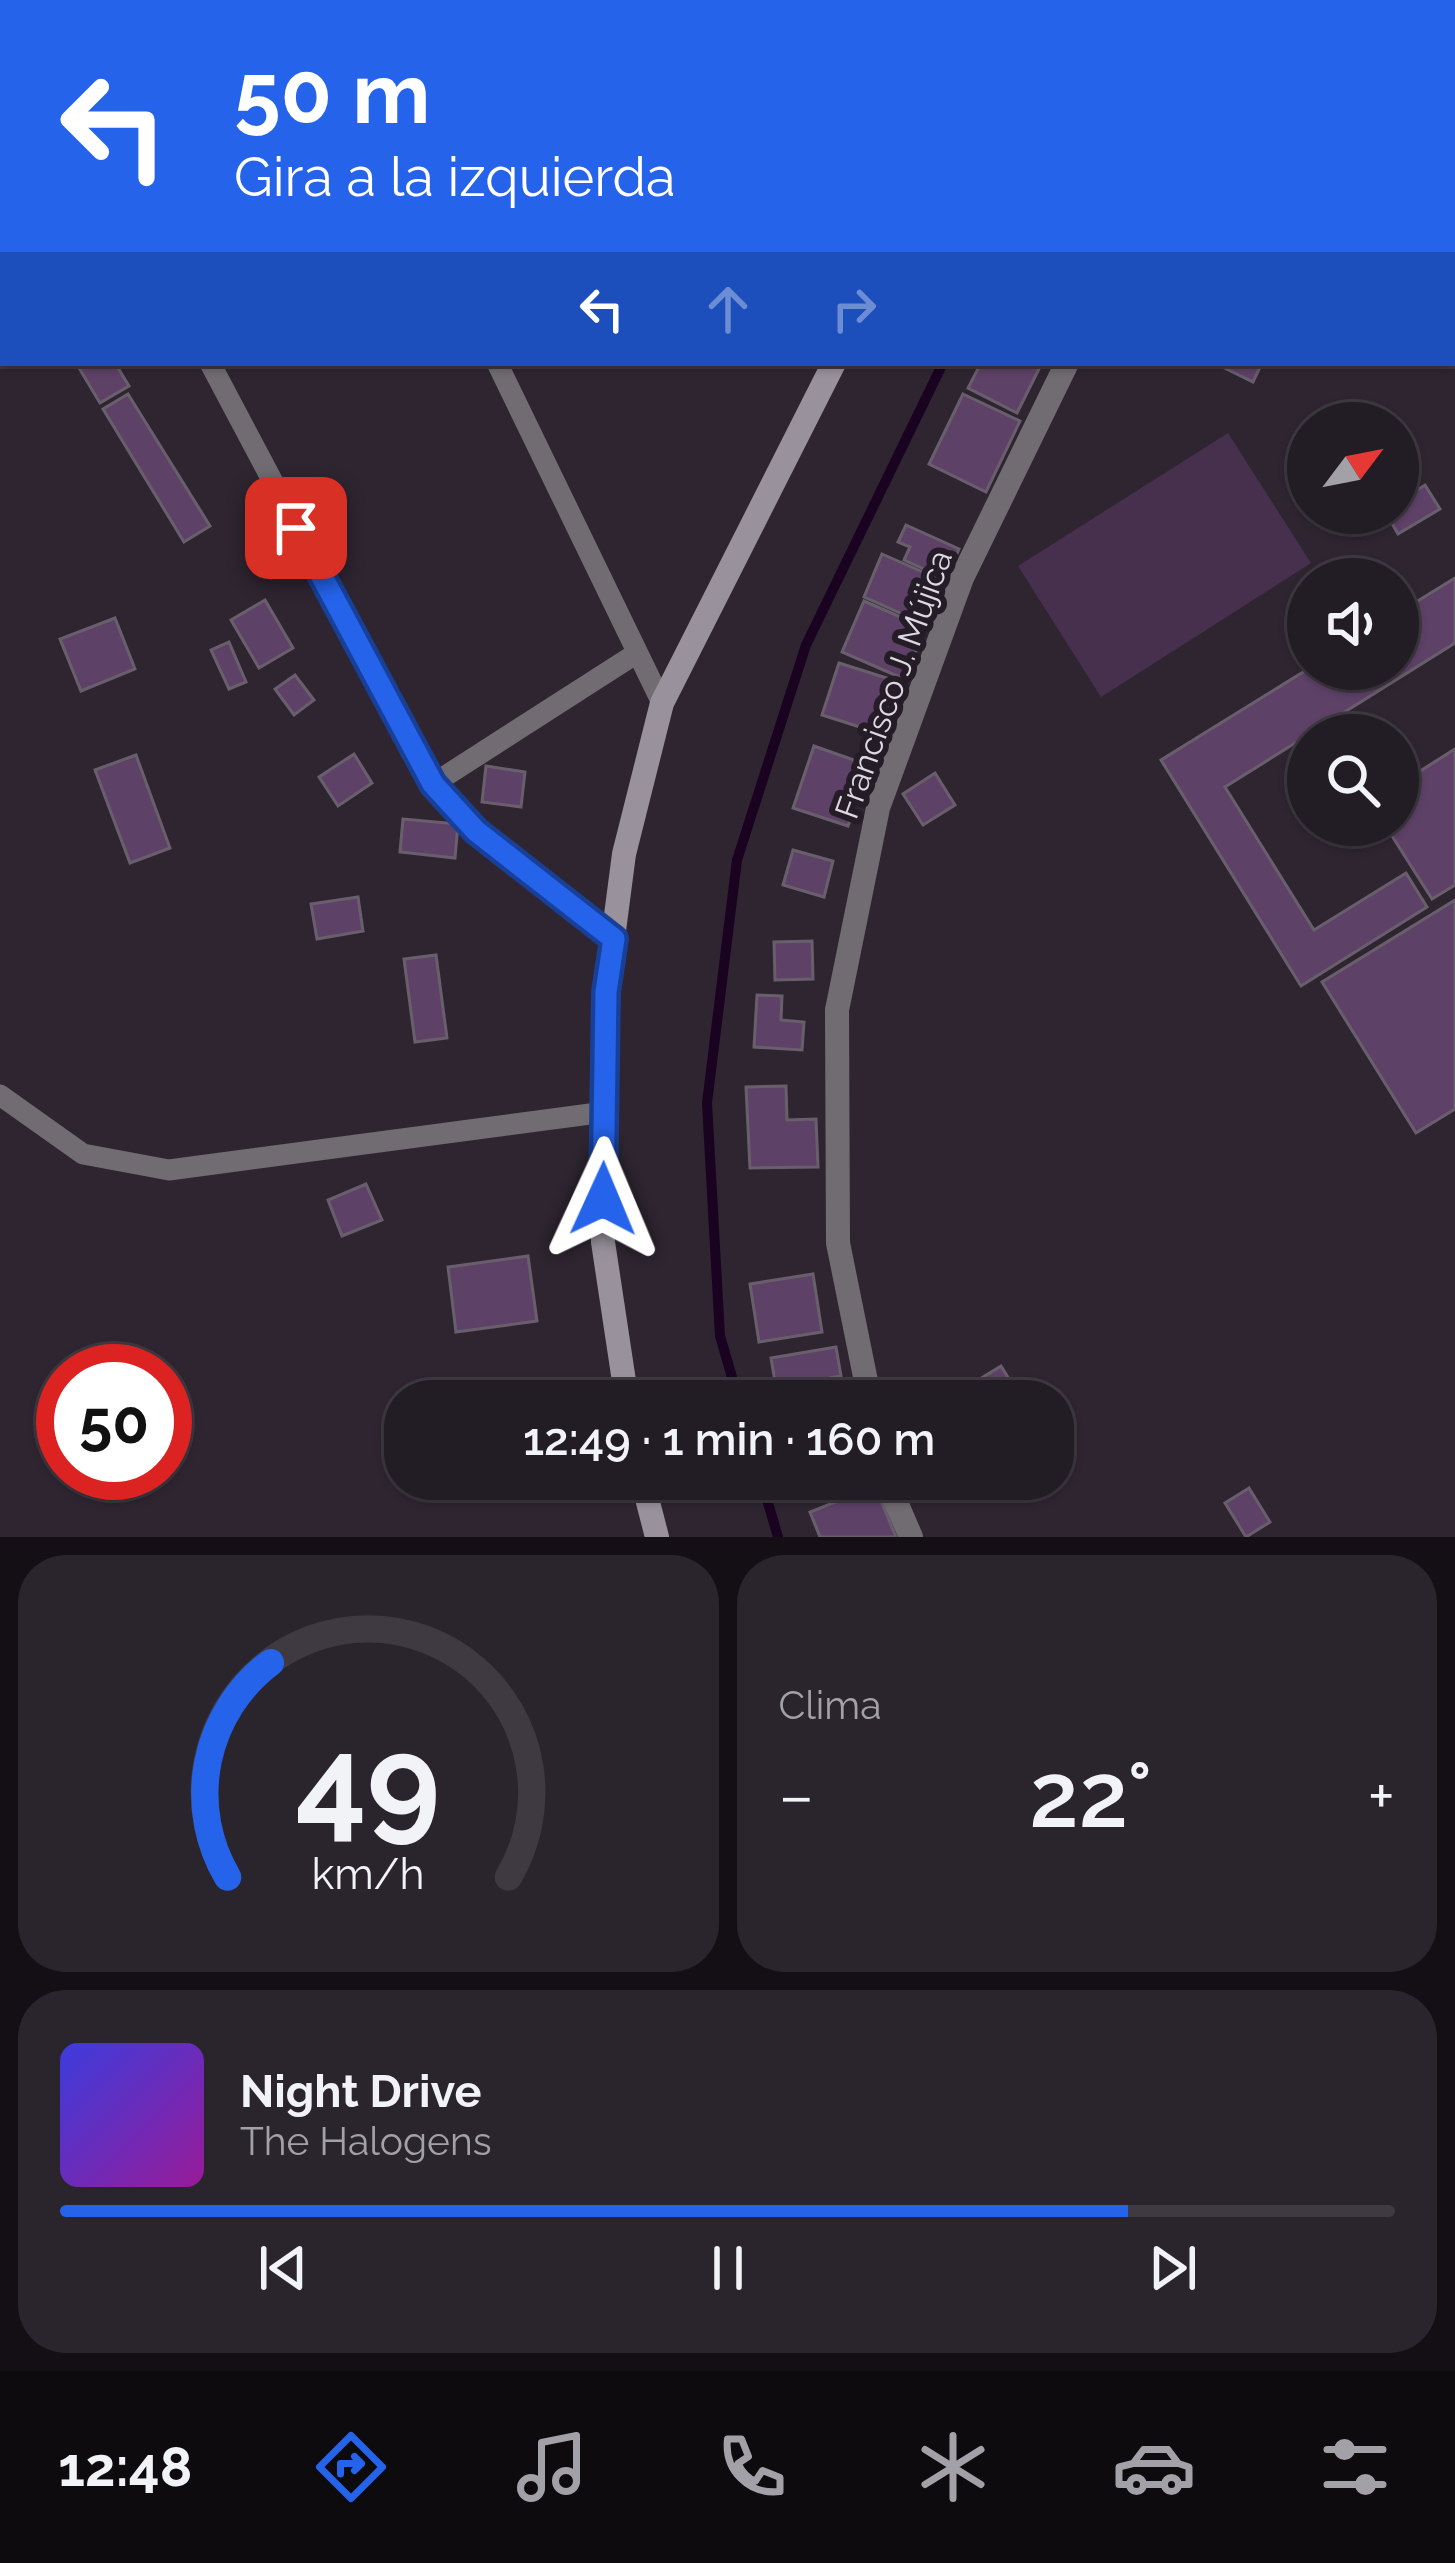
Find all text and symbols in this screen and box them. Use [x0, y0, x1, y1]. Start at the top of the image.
text: 50 m [234, 44, 430, 143]
icon: left [36, 48, 192, 204]
text: Gira a la izquierda [234, 145, 675, 209]
icon: left [569, 276, 635, 342]
icon: ahead [695, 276, 761, 342]
icon: right [821, 276, 887, 342]
north arrow [1287, 402, 1419, 534]
map controls [1287, 402, 1419, 846]
pin [245, 477, 347, 579]
icon: arrive [263, 495, 329, 561]
street label: Francisco J. Mújica [827, 545, 960, 824]
button: sound [1287, 558, 1419, 690]
button: search [1287, 714, 1419, 846]
position arrow [540, 1136, 666, 1262]
speed limit sign: 50 [36, 1344, 192, 1500]
text: 12:49 · 1 min · 160 m [523, 1413, 935, 1466]
text: Clima [779, 1682, 881, 1728]
text: 49 [296, 1709, 441, 1855]
text: 22° [1029, 1742, 1152, 1848]
text: − [779, 1757, 814, 1834]
text: + [1368, 1757, 1395, 1834]
text: km/h [312, 1848, 425, 1898]
text: Night Drive [240, 2065, 481, 2118]
text: The Halogens [240, 2118, 492, 2164]
icon: previous [250, 2235, 316, 2301]
icon: pause [695, 2235, 761, 2301]
icon: next [1140, 2235, 1206, 2301]
icon: directions [309, 2425, 393, 2509]
icon: music [510, 2425, 594, 2509]
icon: phone [710, 2425, 794, 2509]
icon: climate [911, 2425, 995, 2509]
icon: car [1112, 2425, 1196, 2509]
icon: filters [1313, 2425, 1397, 2509]
text: 12:48 [58, 2435, 192, 2499]

